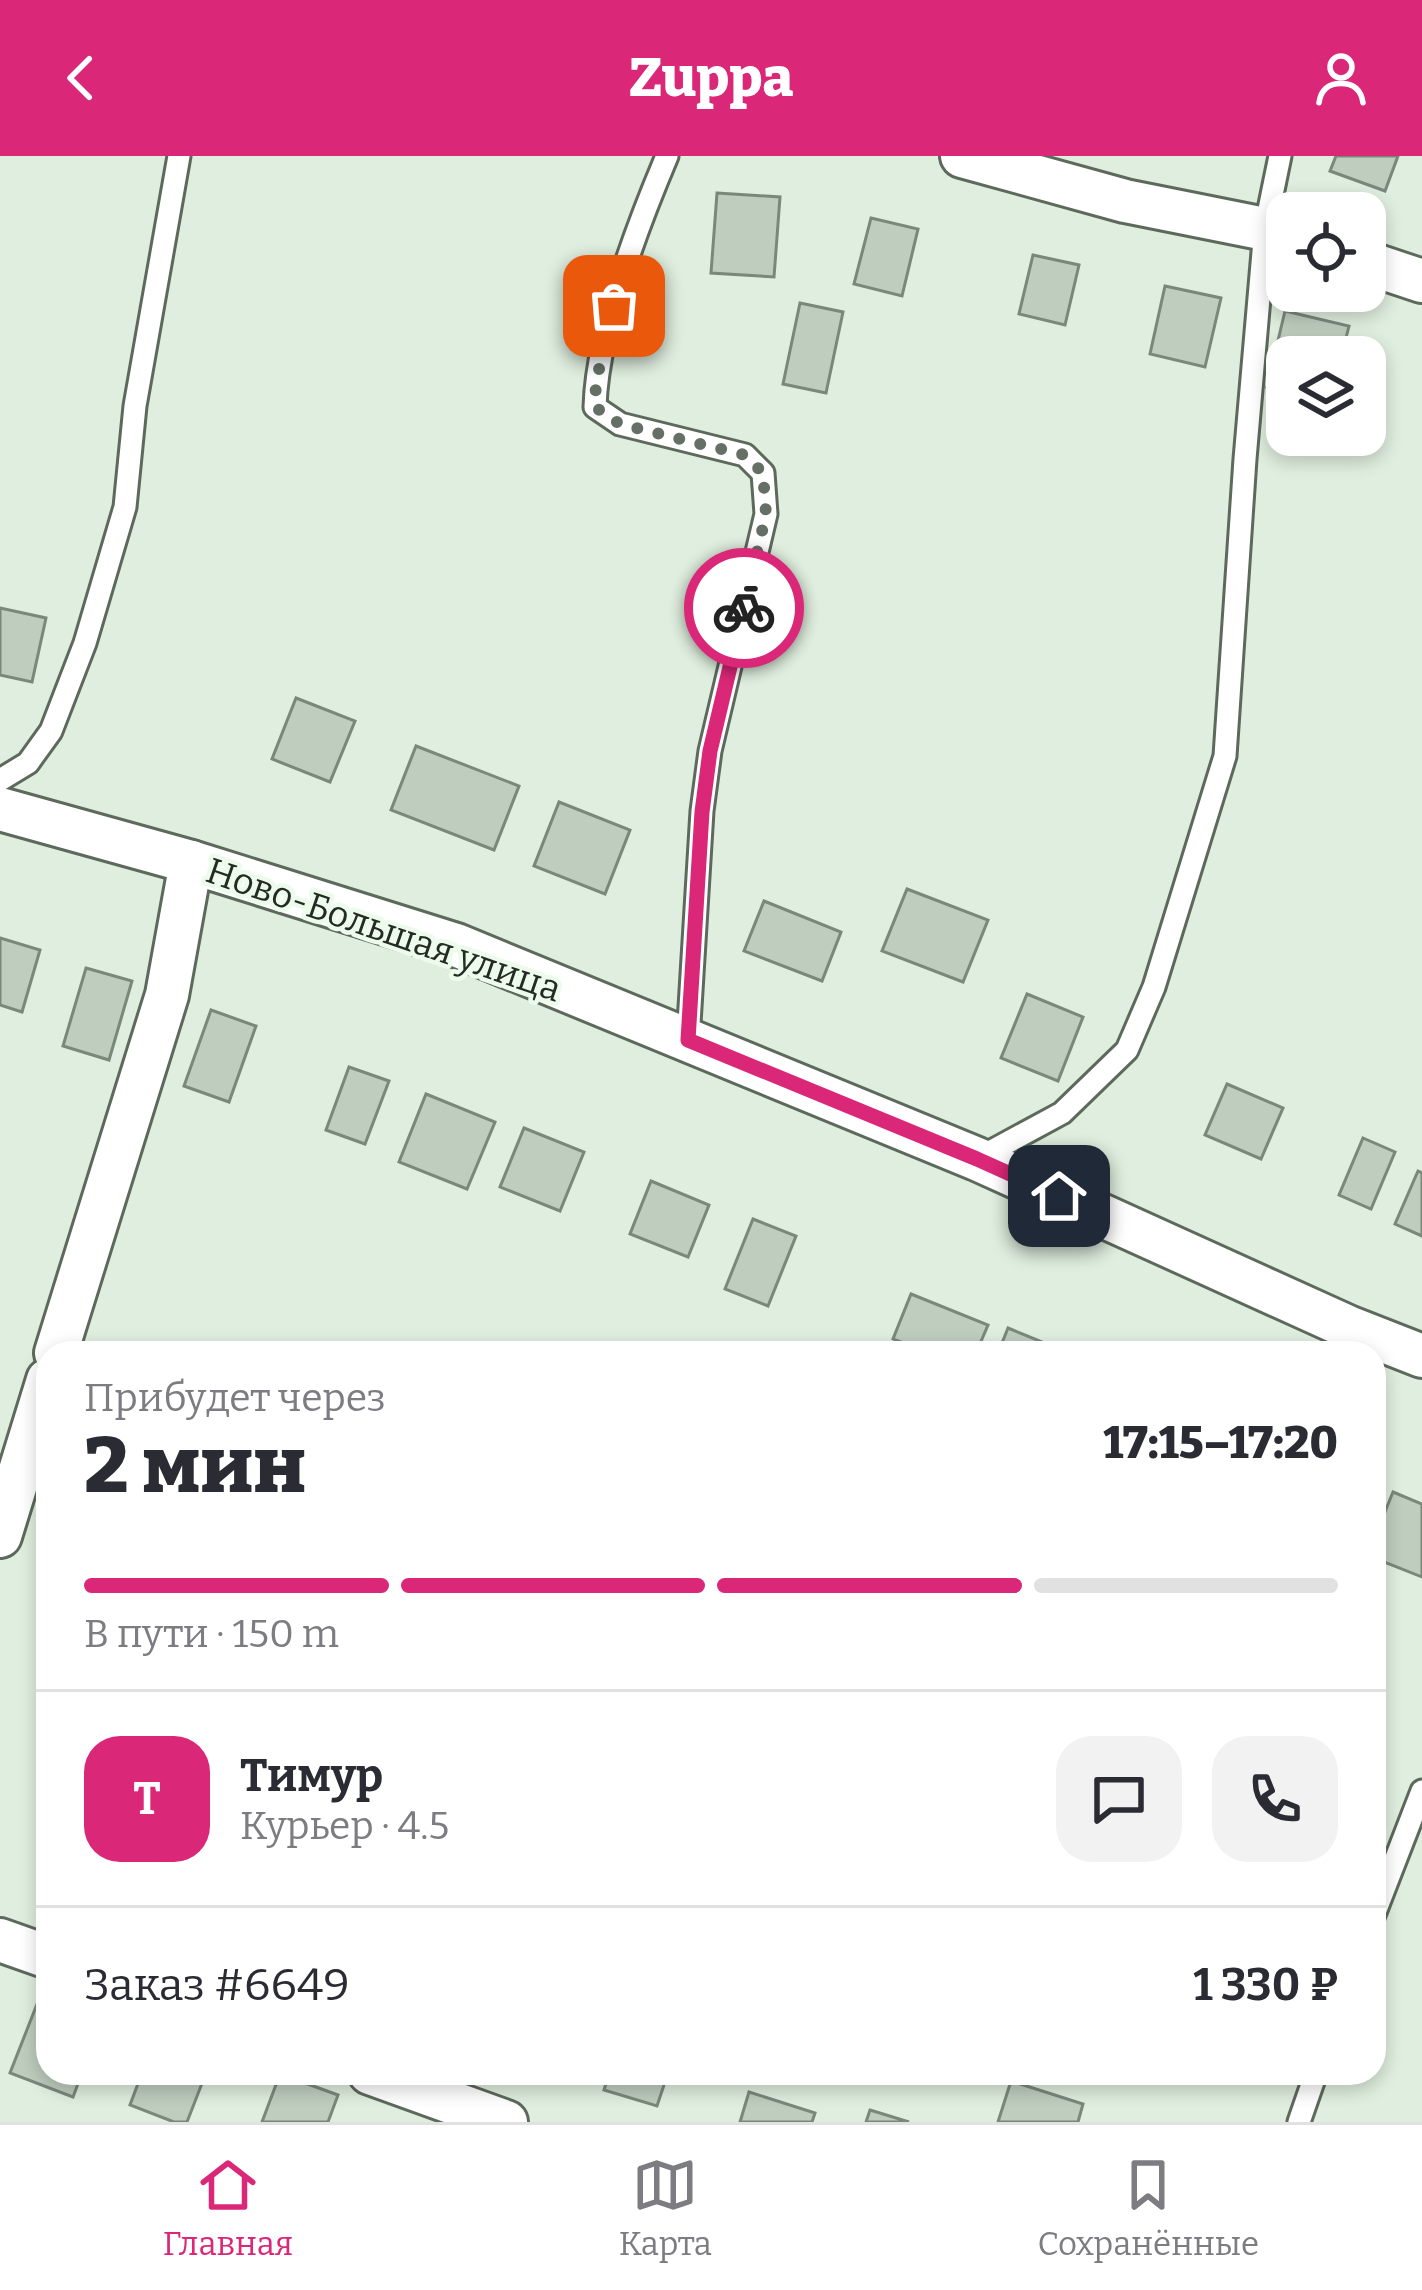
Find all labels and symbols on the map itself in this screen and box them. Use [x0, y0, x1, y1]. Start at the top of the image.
pin [563, 255, 665, 357]
courier [684, 548, 804, 668]
street label: Ново-Большая улица [200, 849, 567, 1011]
pin [1008, 1145, 1110, 1247]

